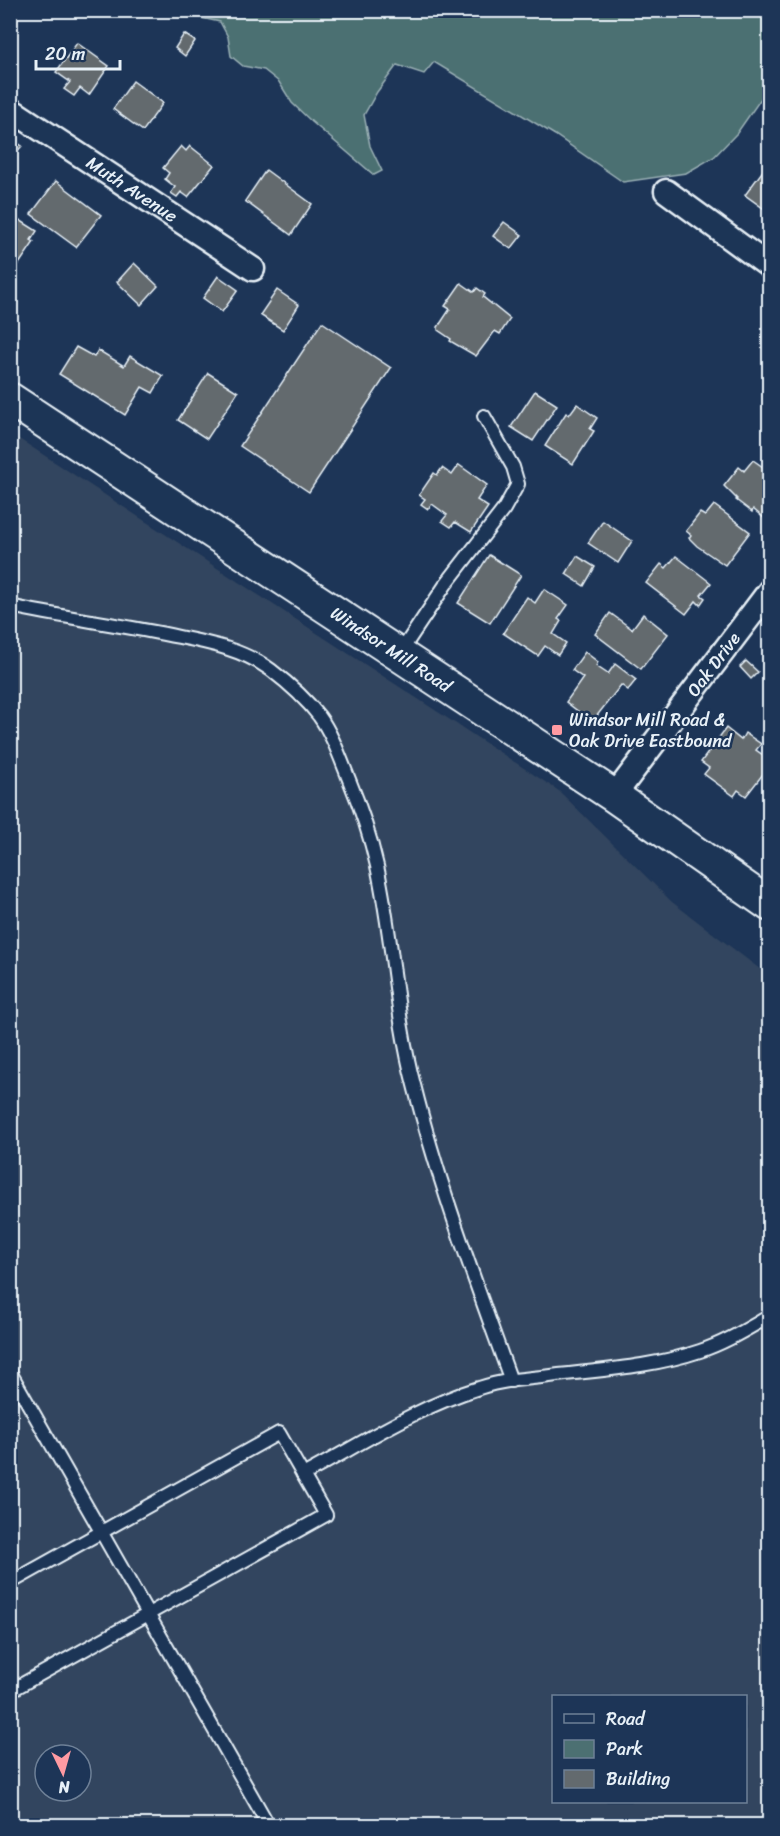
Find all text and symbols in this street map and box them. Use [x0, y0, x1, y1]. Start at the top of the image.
scale bar [36, 33, 120, 71]
text: 20 m [45, 38, 85, 70]
street label: Muth Avenue [80, 147, 184, 231]
street label: Windsor Mill Road [324, 598, 460, 702]
street label: Oak Drive [678, 625, 749, 704]
place label: Windsor Mill Road & Oak Drive Eastbound [569, 704, 733, 757]
marker: Windsor Mill Road & Oak Drive Eastbound [550, 723, 564, 737]
legend [552, 1695, 747, 1803]
text: Road [606, 1703, 646, 1735]
text: Park [606, 1733, 643, 1765]
north arrow [33, 1743, 93, 1803]
text: Building [606, 1763, 670, 1795]
text: N [57, 1772, 72, 1802]

